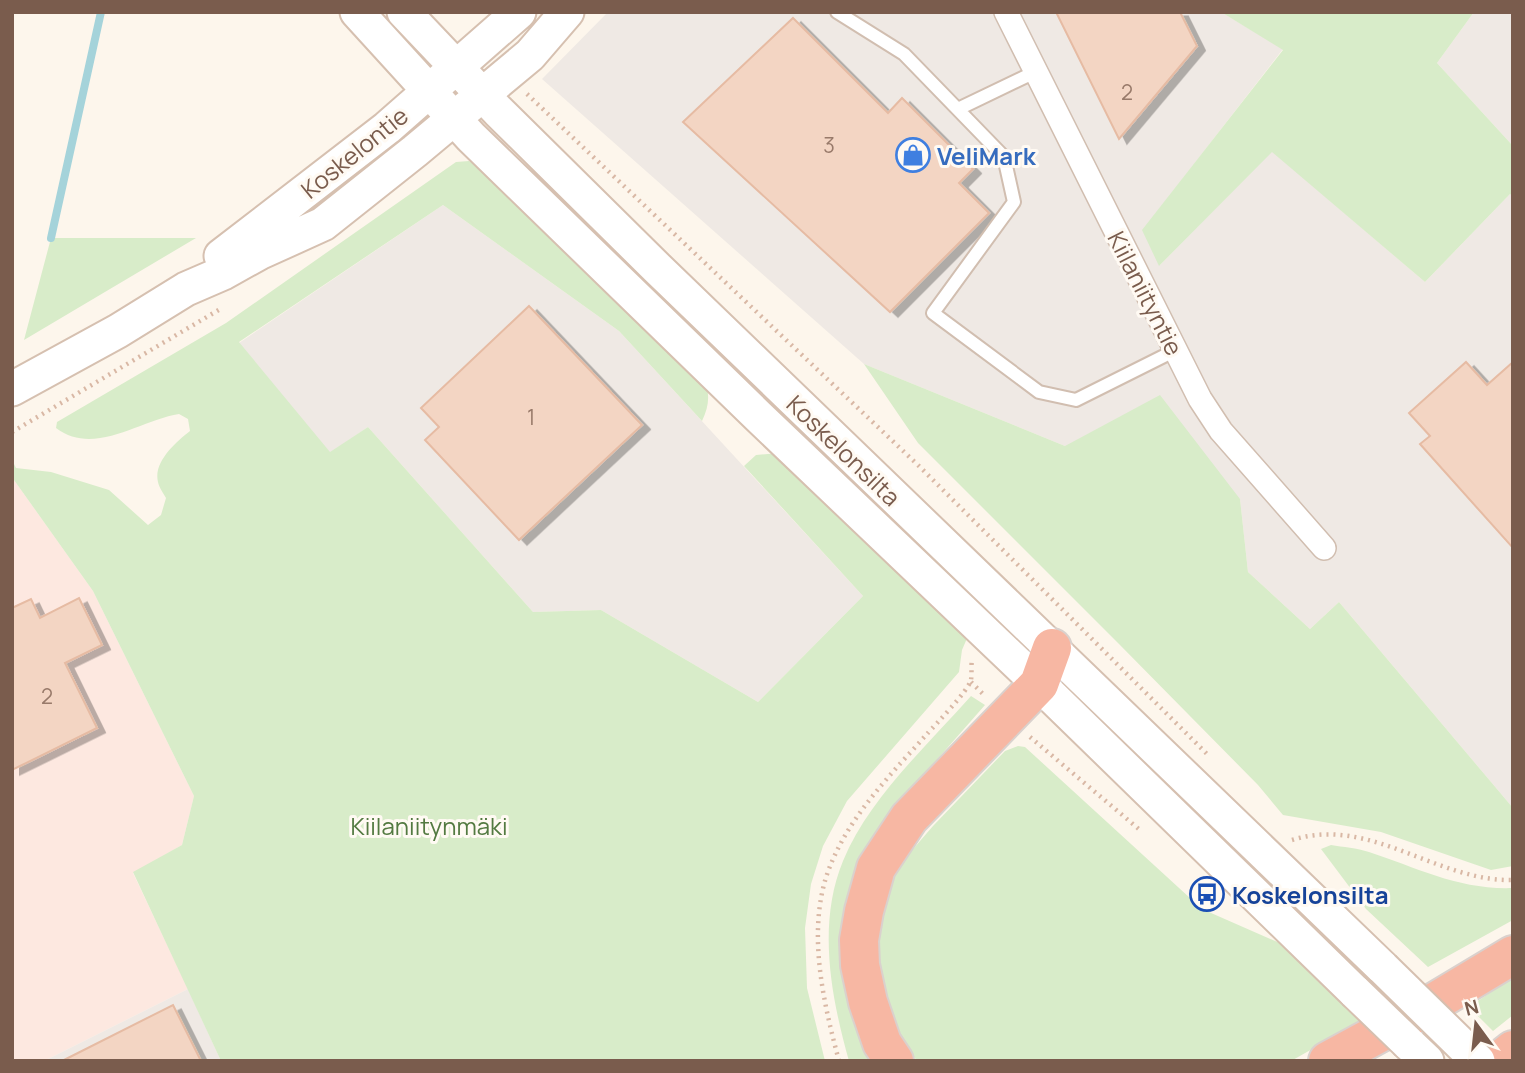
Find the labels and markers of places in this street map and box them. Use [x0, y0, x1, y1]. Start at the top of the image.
shop icon: VeliMark [894, 136, 932, 174]
place label: VeliMark [937, 139, 1037, 172]
bus stop icon: Koskelonsilta [1188, 875, 1226, 913]
place label: Koskelonsilta [1232, 878, 1388, 911]

